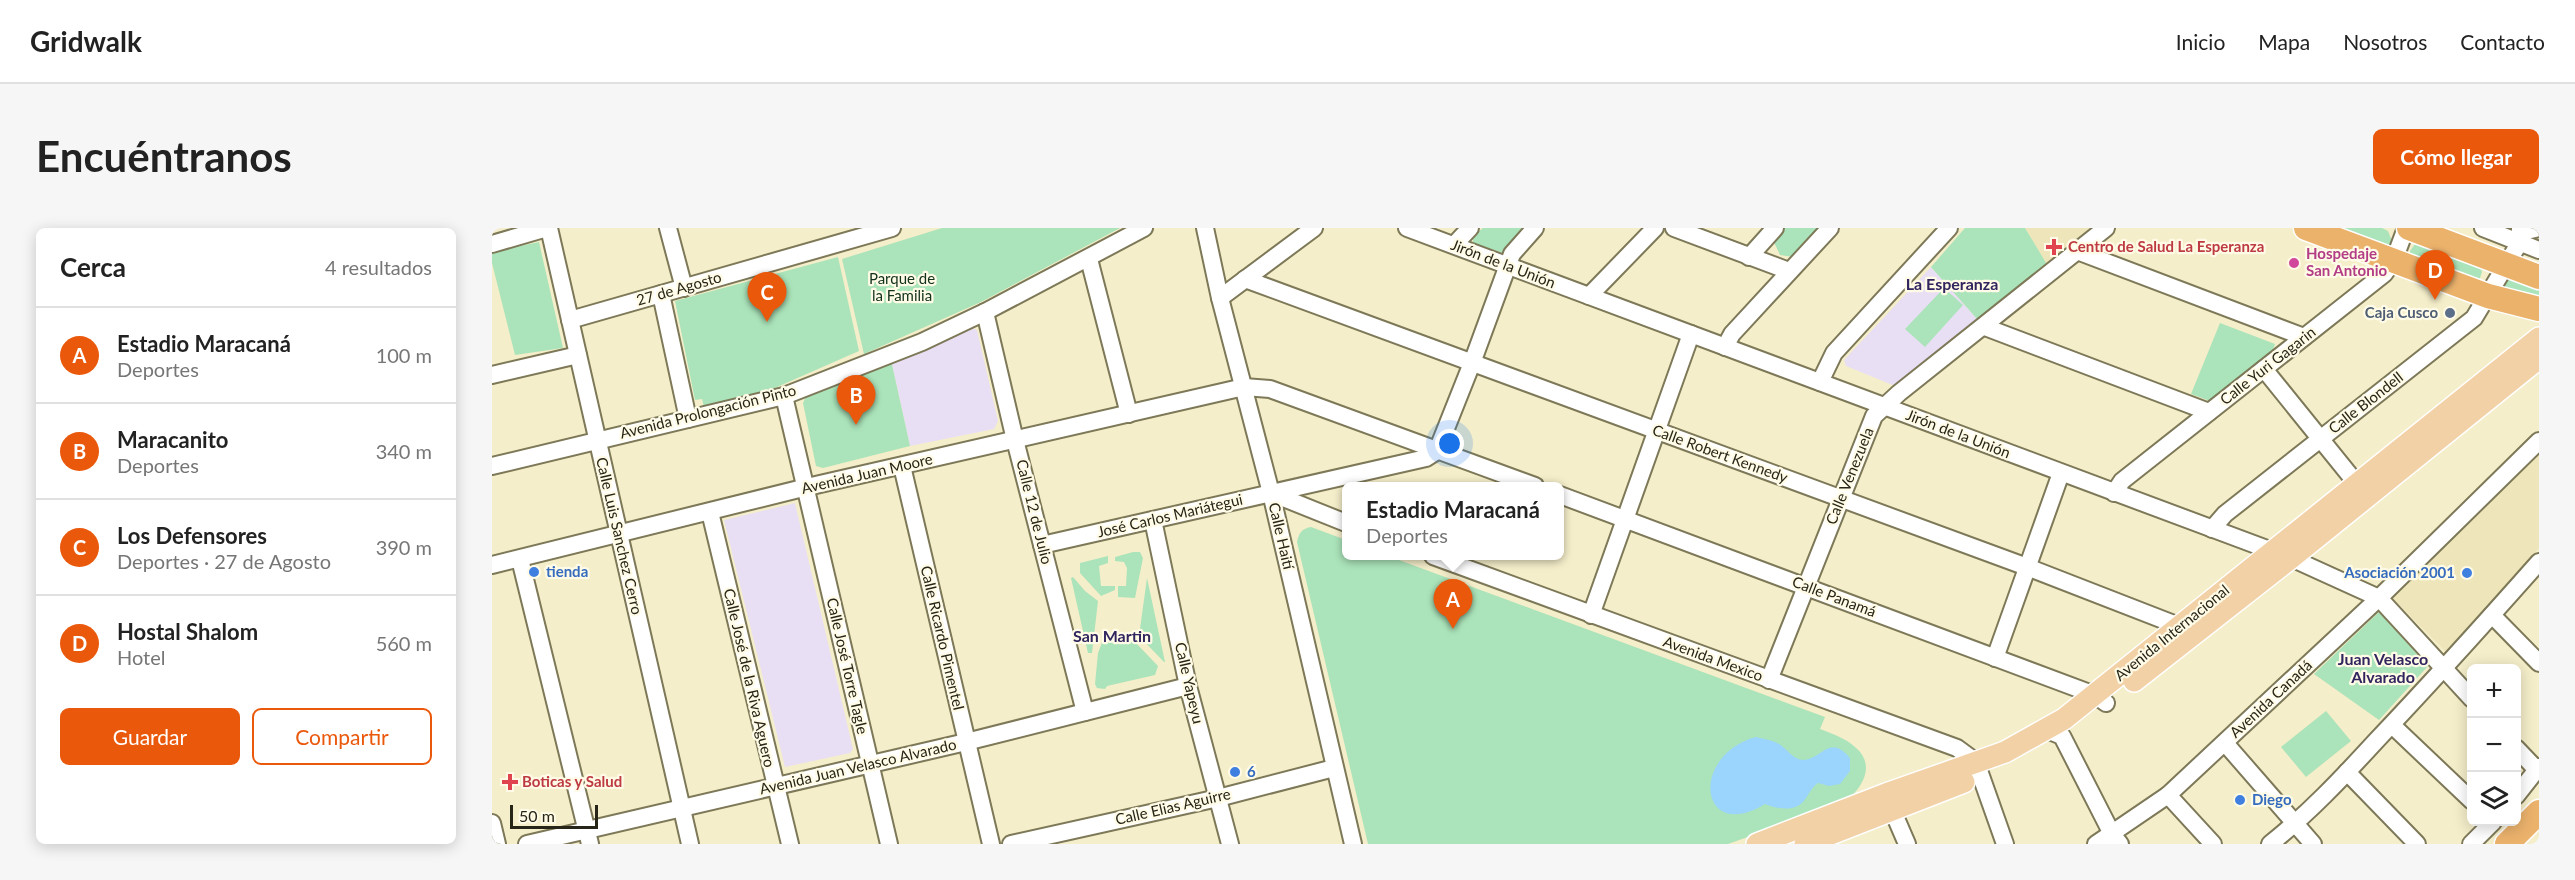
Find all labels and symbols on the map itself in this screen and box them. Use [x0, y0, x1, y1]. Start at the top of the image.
street label: Jirón de la Unión [1449, 235, 1558, 291]
place label: Centro de Salud La Esperanza [2068, 237, 2264, 255]
marker: Centro de Salud La Esperanza [2045, 238, 2063, 256]
place label: Hospedaje San Antonio [2306, 244, 2388, 279]
pin: D [2416, 250, 2454, 300]
marker: Hospedaje San Antonio [2287, 256, 2301, 270]
street label: 27 de Agosto [634, 267, 723, 309]
park label: Parque de la Familia [869, 269, 935, 304]
pin: C [748, 272, 786, 322]
district label: La Esperanza [1906, 274, 1998, 293]
place label: Caja Cusco [2365, 303, 2438, 321]
marker: Caja Cusco [2443, 306, 2457, 320]
street label: Calle Yuri Gagarin [2216, 322, 2319, 408]
street label: Calle Blondell [2325, 368, 2406, 437]
pin: B [836, 376, 876, 425]
street label: Avenida Prolongación Pinto [618, 380, 798, 442]
street label: Jirón de la Unión [1904, 405, 2013, 461]
street label: Calle Robert Kennedy [1650, 420, 1791, 486]
street label: Calle Venezuela [1821, 424, 1877, 527]
your location [1435, 429, 1464, 458]
street label: Avenida Juan Moore [799, 449, 934, 497]
street label: Calle Luis Sanchez Cerro [593, 455, 647, 616]
street label: Calle 12 de Julio [1013, 457, 1057, 566]
street label: José Carlos Mariátegui [1095, 490, 1244, 541]
street label: Calle Haití [1266, 501, 1299, 572]
place label: tienda [546, 562, 588, 580]
place label: Asociación 2001 [2343, 563, 2455, 581]
street label: Calle Ricardo Pimentel [918, 564, 968, 712]
marker: tienda [527, 565, 541, 579]
marker: Asociación 2001 [2460, 566, 2474, 580]
street label: Calle Panamá [1790, 572, 1879, 620]
pin: A [1434, 580, 1472, 629]
street label: Avenida Internacional [2110, 580, 2232, 684]
street label: Calle José de la Riva Aguero [721, 587, 779, 769]
street label: Calle José Torre Tagle [824, 596, 872, 736]
district label: San Martin [1073, 626, 1151, 645]
street label: Avenida Mexico [1661, 632, 1766, 684]
street label: Calle Yapeyu [1172, 640, 1208, 725]
district label: Juan Velasco Alvarado [2338, 649, 2428, 686]
street label: Avenida Canadá [2225, 656, 2315, 741]
street label: Avenida Juan Velasco Alvarado [758, 735, 958, 797]
place label: 6 [1247, 762, 1256, 780]
marker: 6 [1228, 765, 1242, 779]
place label: Boticas y Salud [522, 772, 622, 790]
marker: Boticas y Salud [503, 775, 517, 789]
street label: Calle Elias Aguirre [1113, 784, 1232, 828]
place label: Diego [2252, 790, 2292, 808]
marker: Diego [2233, 793, 2247, 807]
scale bar [510, 802, 598, 830]

